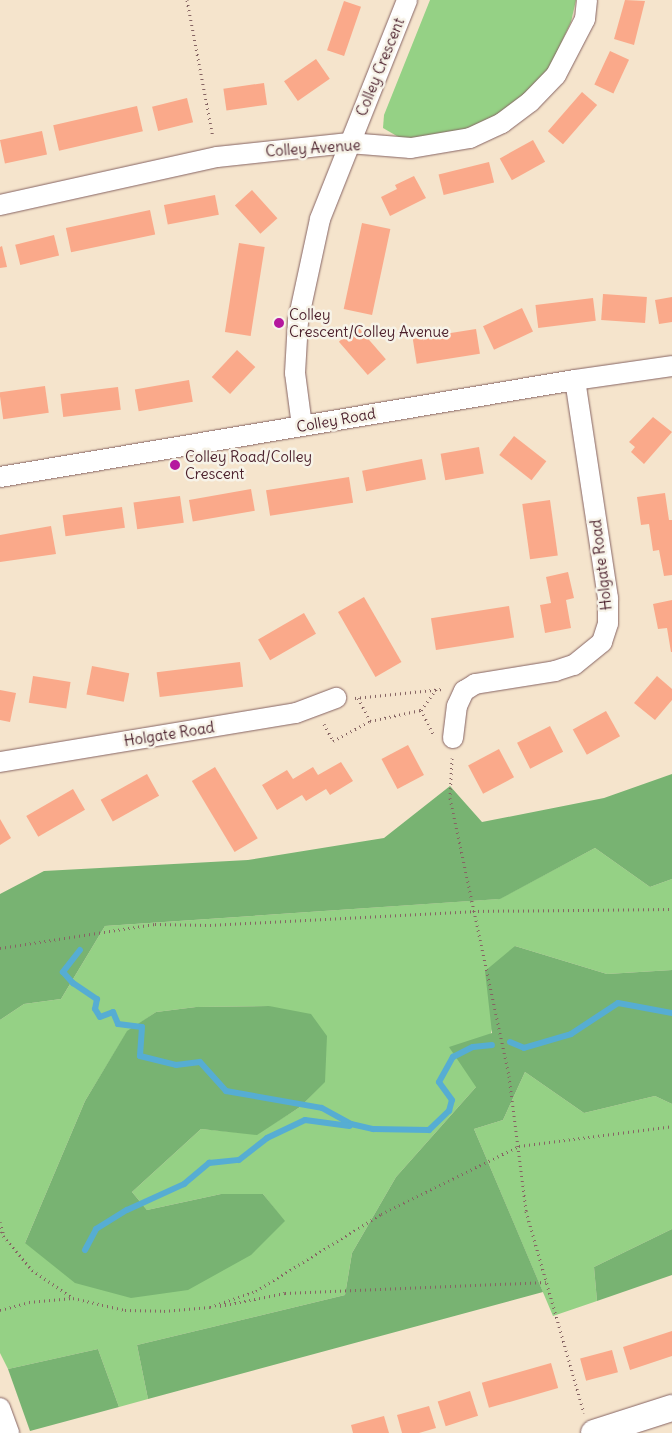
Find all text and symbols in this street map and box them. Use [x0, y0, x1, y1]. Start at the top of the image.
street label: Colley Crescent [352, 15, 408, 119]
street label: Colley Avenue [265, 136, 361, 160]
place label: Colley Crescent/Colley Avenue [289, 305, 449, 340]
marker: Colley Crescent/Colley Avenue [273, 317, 285, 329]
street label: Colley Road [295, 404, 377, 436]
place label: Colley Road/Colley Crescent [185, 447, 312, 482]
marker: Colley Road/Colley Crescent [169, 459, 181, 471]
street label: Holgate Road [587, 519, 615, 611]
street label: Holgate Road [123, 718, 215, 750]

